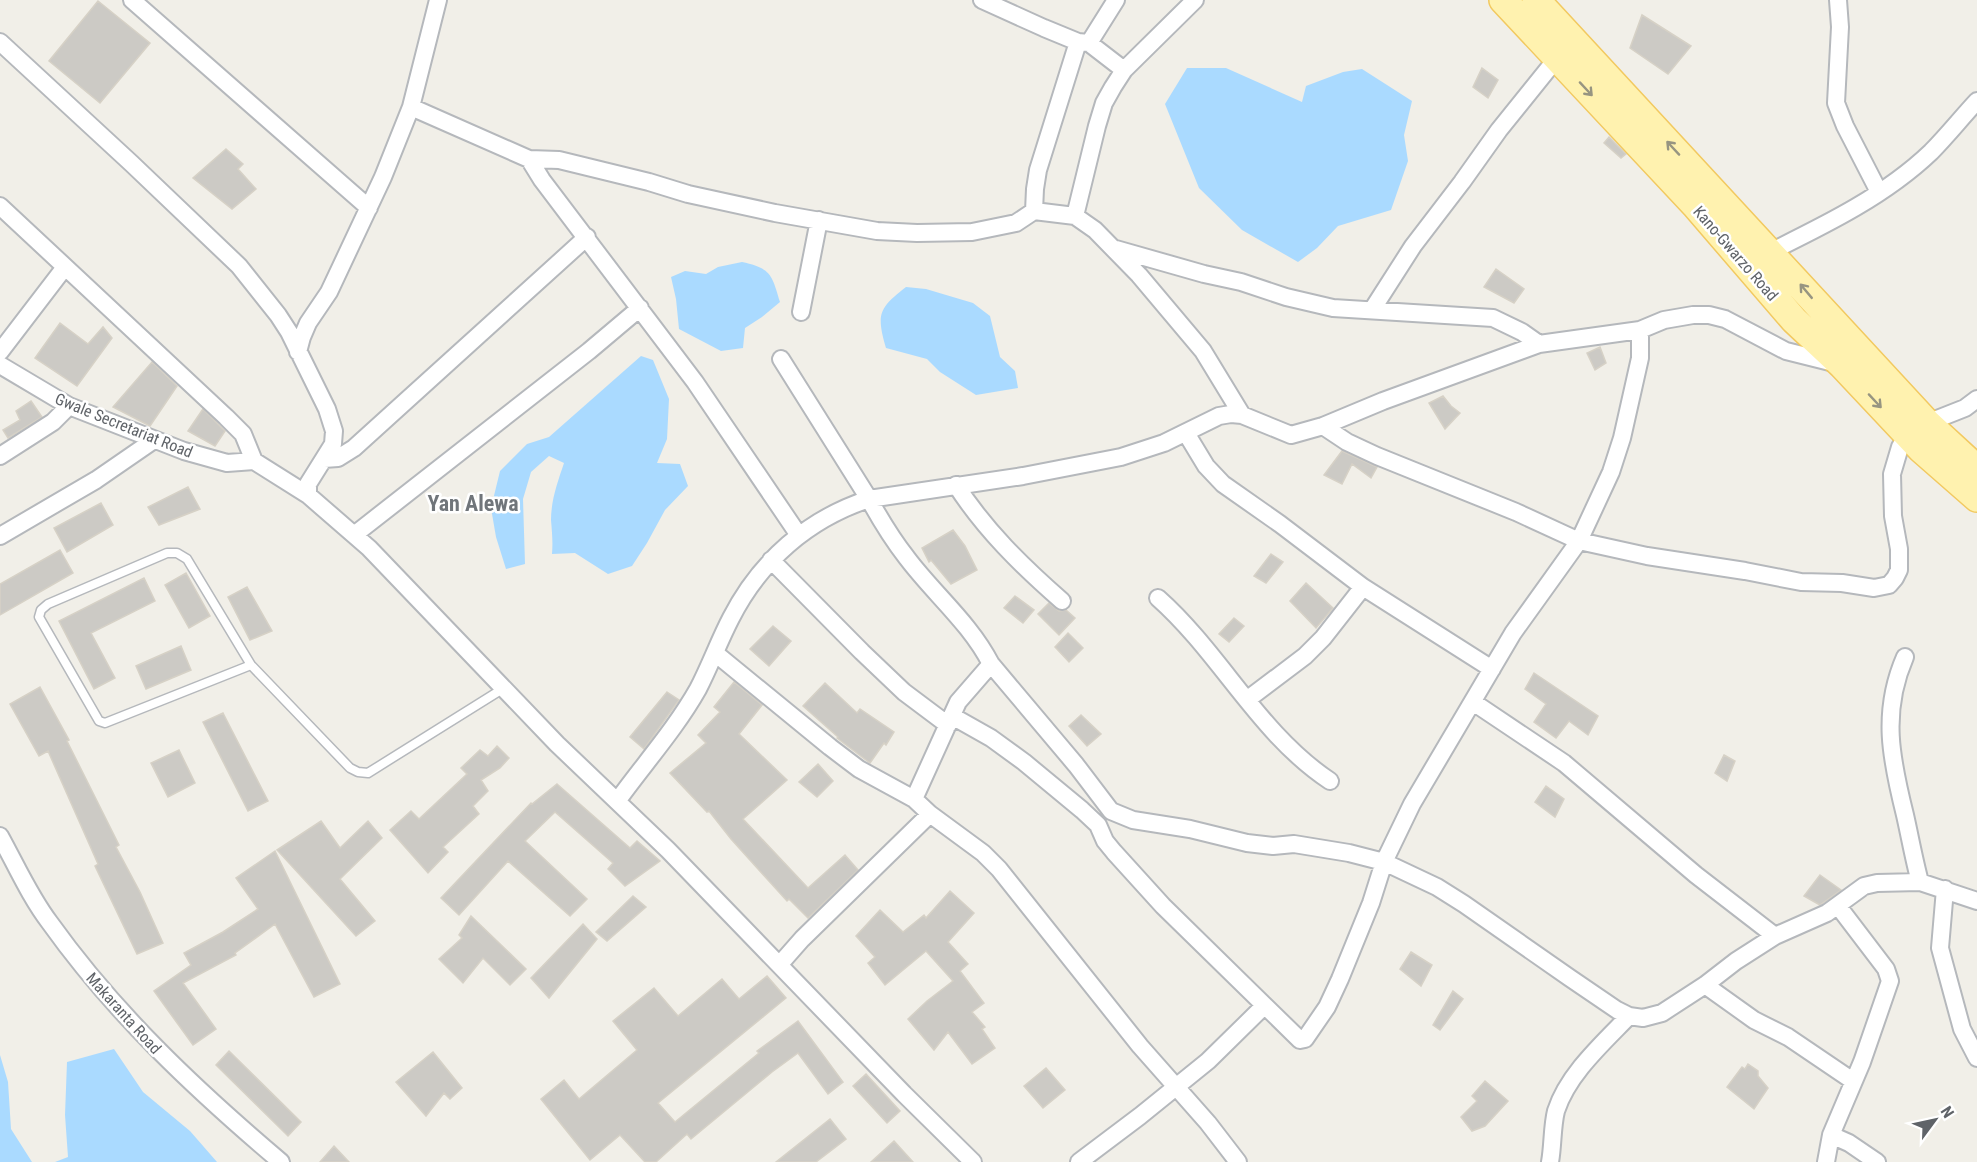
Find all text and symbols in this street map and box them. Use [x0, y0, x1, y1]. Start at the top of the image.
one-way arrow [1579, 81, 1593, 96]
one-way arrow [1666, 141, 1680, 156]
street label: Kano-Gwarzo Road [1689, 202, 1782, 305]
one-way arrow [1799, 283, 1812, 299]
street label: Gwale Secretariat Road [52, 389, 195, 462]
one-way arrow [1868, 393, 1882, 408]
district label: Yan Alewa [427, 491, 519, 516]
street label: Makaranta Road [82, 969, 165, 1058]
north arrow [1905, 1090, 1965, 1150]
text: N [1937, 1103, 1958, 1121]

